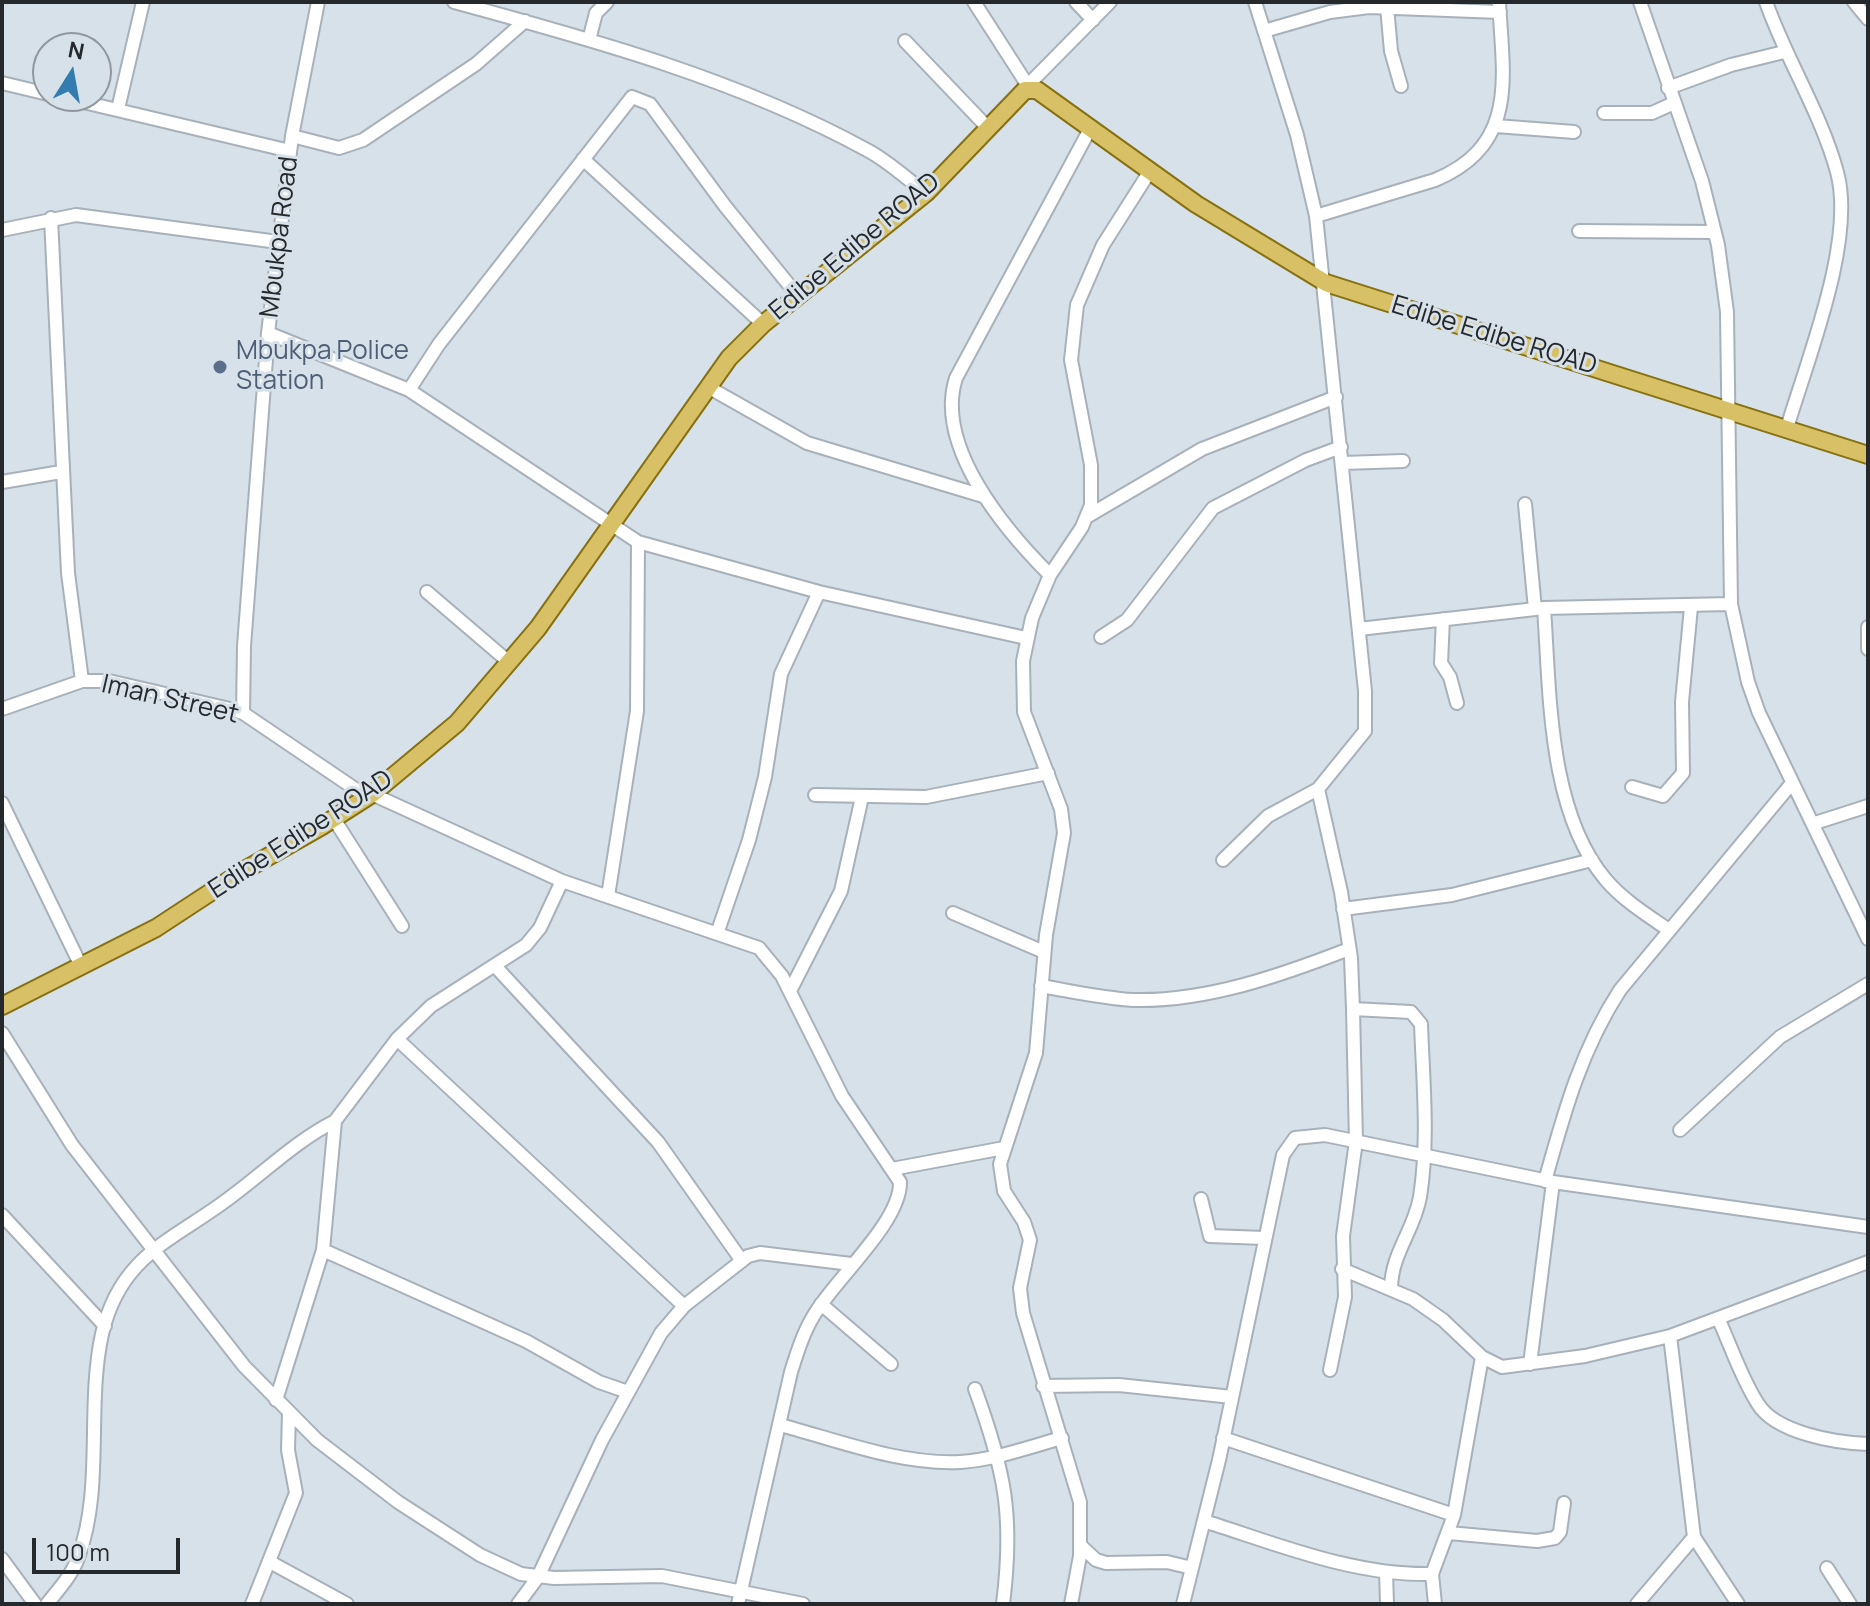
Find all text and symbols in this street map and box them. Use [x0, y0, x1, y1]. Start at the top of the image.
north arrow [32, 32, 112, 112]
text: N [66, 34, 87, 67]
street label: Mbukpa Road [255, 155, 305, 319]
street label: Edibe Edibe ROAD [763, 167, 947, 327]
street label: Edibe Edibe ROAD [1388, 290, 1600, 382]
place label: Mbukpa Police Station [236, 336, 409, 398]
marker: Mbukpa Police Station [211, 358, 229, 376]
street label: Iman Street [98, 669, 242, 731]
street label: Edibe Edibe ROAD [203, 764, 399, 906]
scale bar [36, 1522, 184, 1572]
text: 100 m [46, 1535, 110, 1568]

